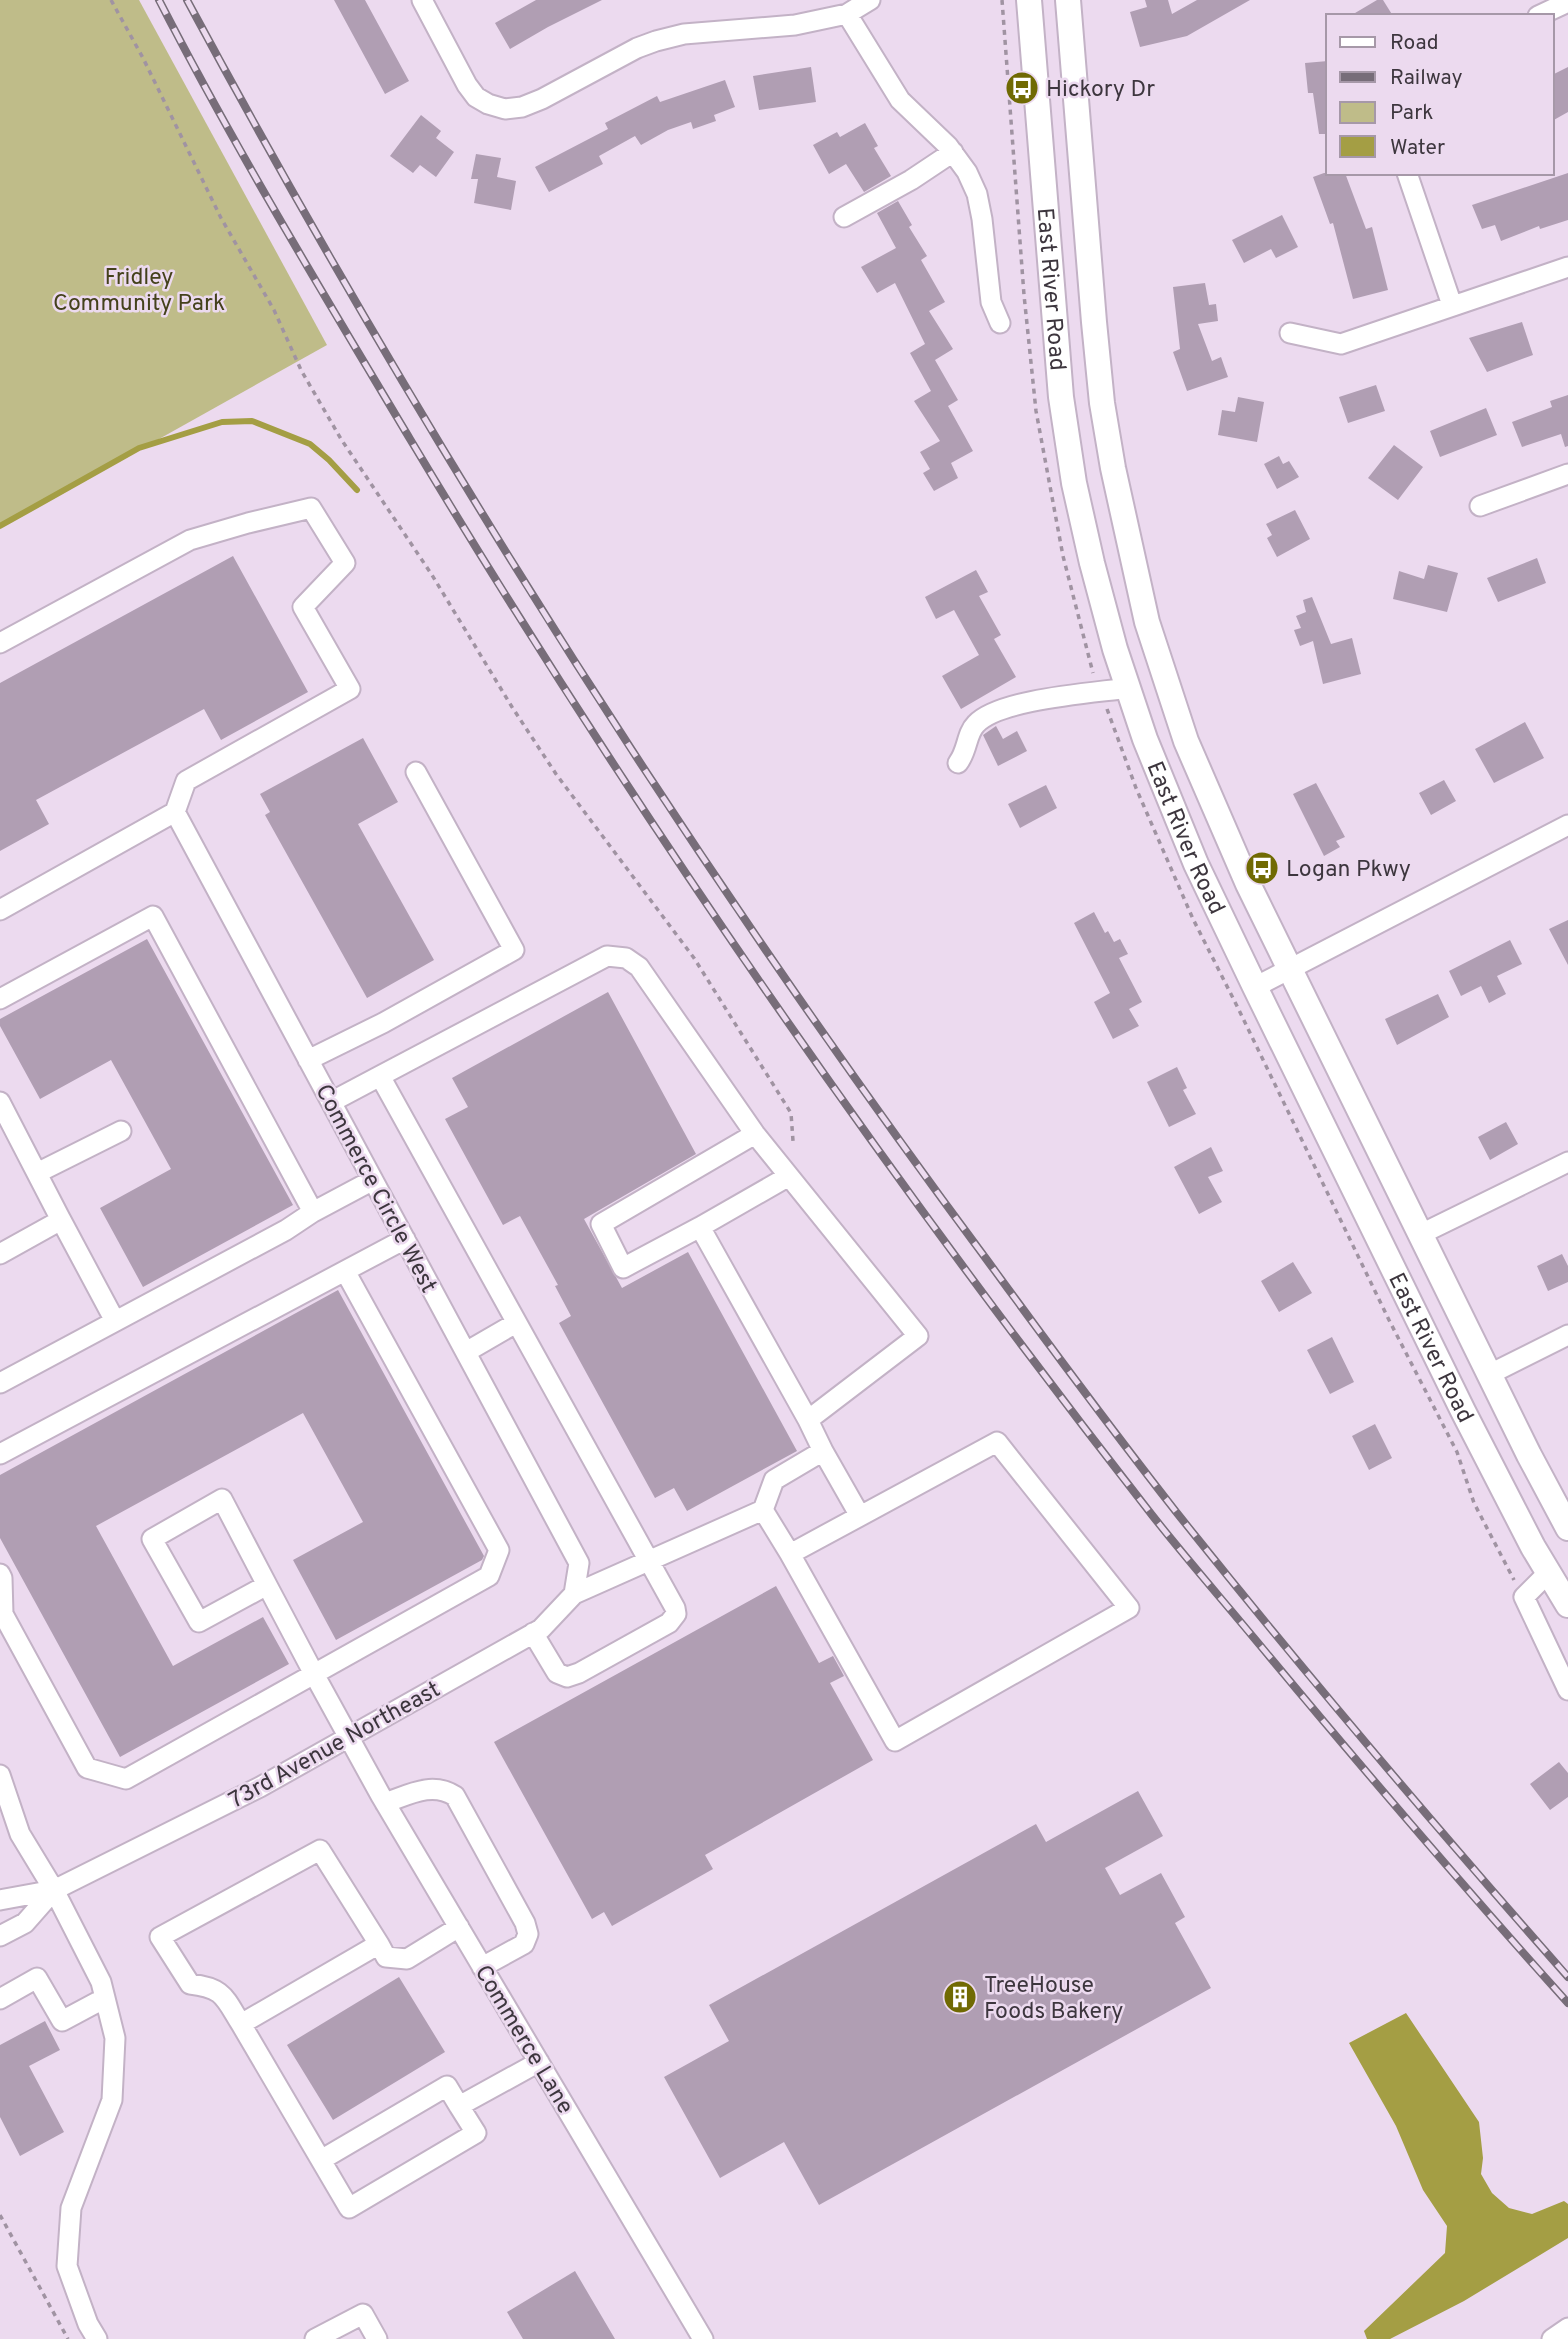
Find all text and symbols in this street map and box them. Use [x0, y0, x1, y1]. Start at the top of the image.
legend [1326, 14, 1554, 175]
text: Road [1390, 30, 1439, 57]
text: Railway [1390, 65, 1463, 92]
bus stop icon: Hickory Dr [1003, 69, 1041, 107]
place label: Hickory Dr [1046, 76, 1155, 105]
text: Park [1390, 100, 1433, 127]
text: Water [1390, 135, 1445, 162]
street label: East River Road [1029, 207, 1071, 372]
park label: Fridley Community Park [53, 264, 225, 319]
street label: East River Road [1139, 758, 1230, 920]
bus stop icon: Logan Pkwy [1243, 849, 1281, 887]
place label: Logan Pkwy [1286, 856, 1411, 885]
street label: Commerce Circle West [308, 1080, 442, 1298]
street label: East River Road [1381, 1269, 1479, 1428]
street label: 73rd Avenue Northeast [224, 1676, 446, 1816]
street label: Commerce Lane [467, 1961, 579, 2120]
place label: TreeHouse Foods Bakery [984, 1972, 1123, 2027]
building icon: TreeHouse Foods Bakery [941, 1978, 979, 2016]

